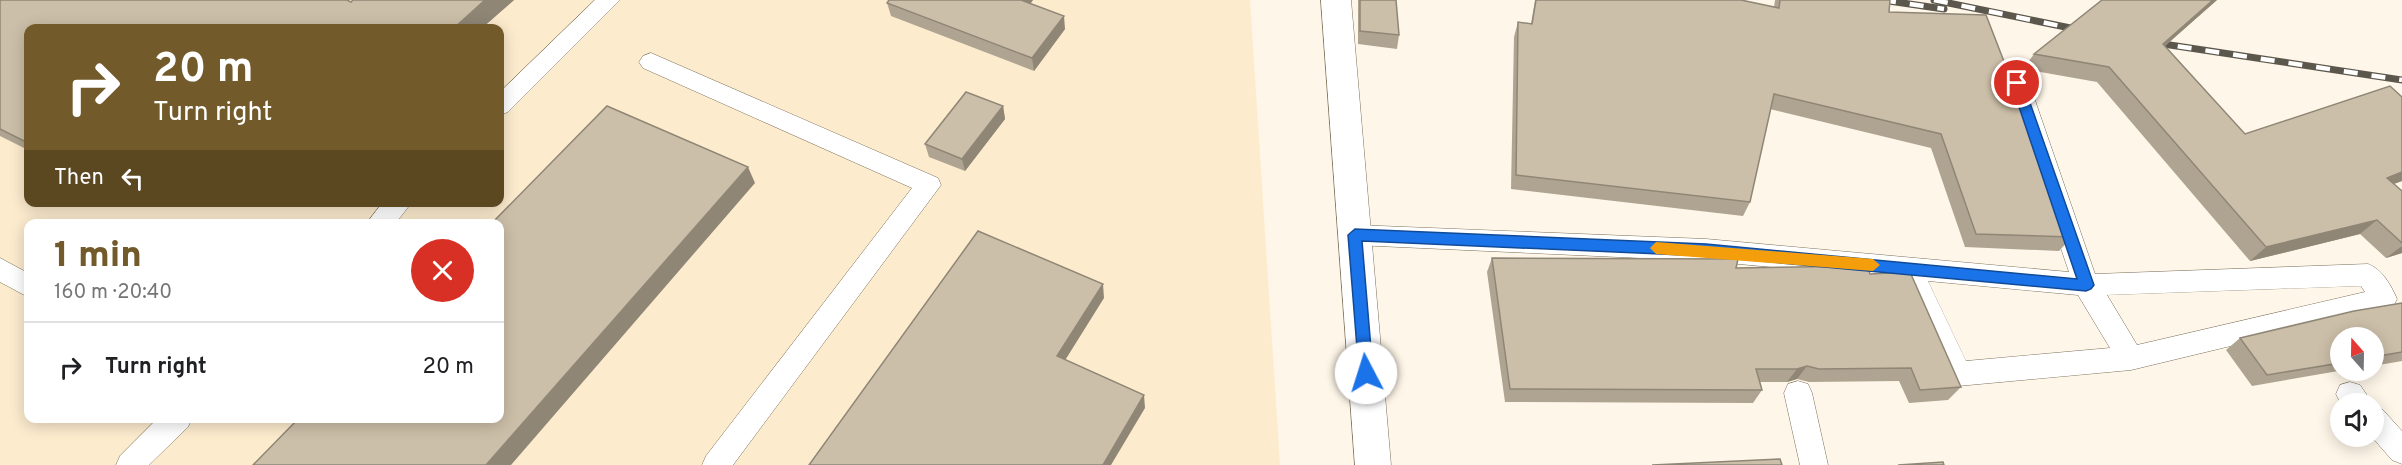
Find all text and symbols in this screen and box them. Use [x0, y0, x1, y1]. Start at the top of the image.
text: 20 m [153, 44, 254, 97]
icon: right [54, 48, 132, 126]
pin [1991, 57, 2042, 108]
icon: arrive [2000, 66, 2033, 99]
text: Turn right [153, 96, 272, 130]
icon: left [116, 162, 149, 195]
text: Then [54, 165, 104, 192]
text: 1 min [54, 234, 142, 280]
button: close [411, 239, 474, 302]
text: 160 m · 20:40 [54, 280, 172, 306]
north arrow [2330, 327, 2384, 381]
map controls [2330, 327, 2384, 447]
position arrow [1334, 341, 1398, 405]
icon: right [54, 351, 87, 384]
text: Turn right [105, 354, 207, 381]
text: 20 m [423, 354, 474, 381]
button: sound [2330, 393, 2384, 447]

